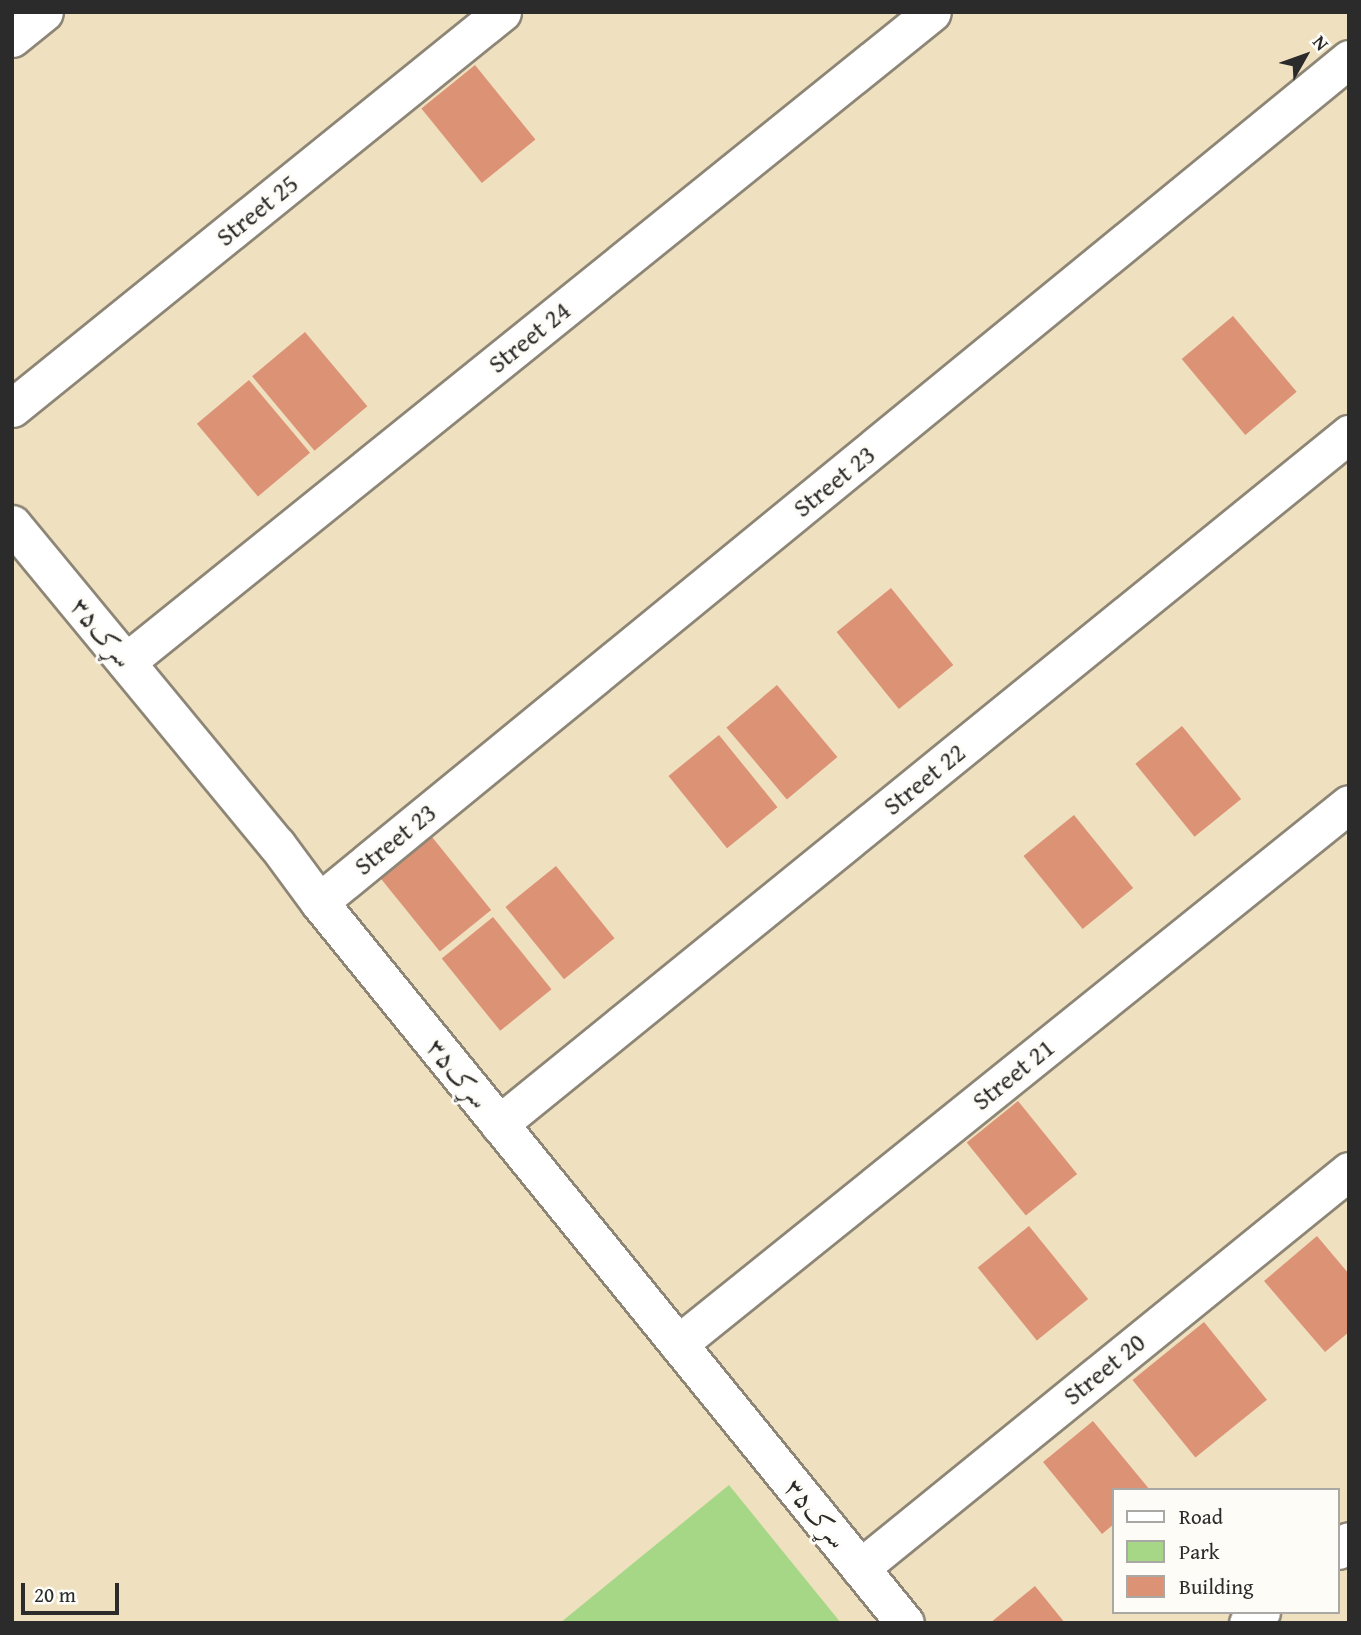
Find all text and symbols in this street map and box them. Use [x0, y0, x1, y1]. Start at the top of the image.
north arrow [1270, 21, 1340, 91]
text: N [1306, 29, 1336, 56]
street label: Street 25 [210, 168, 304, 252]
street label: Street 24 [482, 295, 576, 379]
street label: Street 23 [787, 439, 881, 523]
street label: سړک۳۵ [64, 591, 140, 673]
street label: Street 22 [877, 737, 971, 821]
street label: Street 23 [348, 797, 442, 881]
street label: سړک۳۵ [420, 1032, 496, 1114]
street label: Street 21 [966, 1032, 1060, 1116]
street label: Street 20 [1057, 1327, 1151, 1411]
street label: سړک۳۵ [778, 1472, 854, 1554]
legend [1112, 1488, 1340, 1614]
text: Road [1179, 1501, 1223, 1532]
text: Park [1179, 1536, 1220, 1567]
scale bar [24, 1568, 122, 1612]
text: Building [1179, 1571, 1253, 1602]
text: 20 m [34, 1579, 76, 1610]

